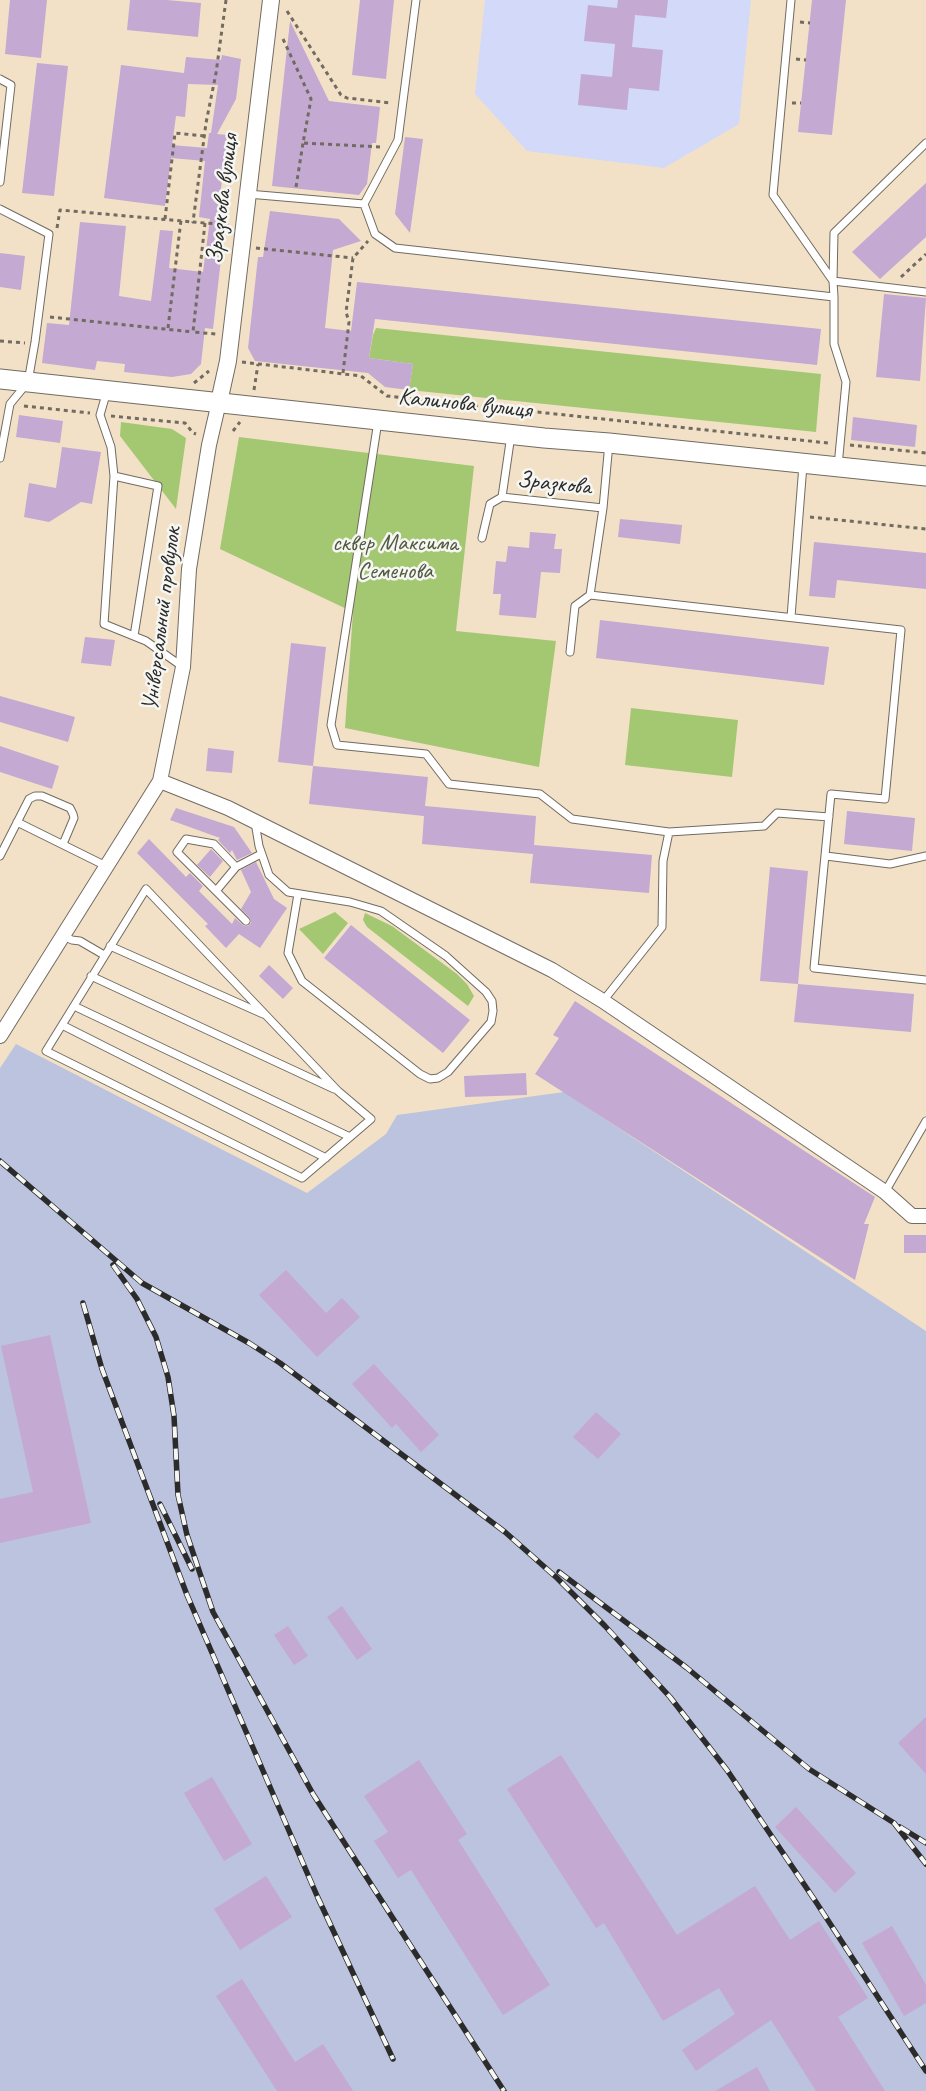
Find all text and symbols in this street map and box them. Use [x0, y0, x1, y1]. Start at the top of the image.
street label: Зразкова вулиця [201, 132, 245, 266]
street label: Калинова вулиця [397, 383, 533, 425]
street label: Зразкова [516, 466, 592, 502]
street label: Універсальний провулок [136, 525, 188, 713]
park label: сквер Максима Семенова [332, 530, 458, 586]

